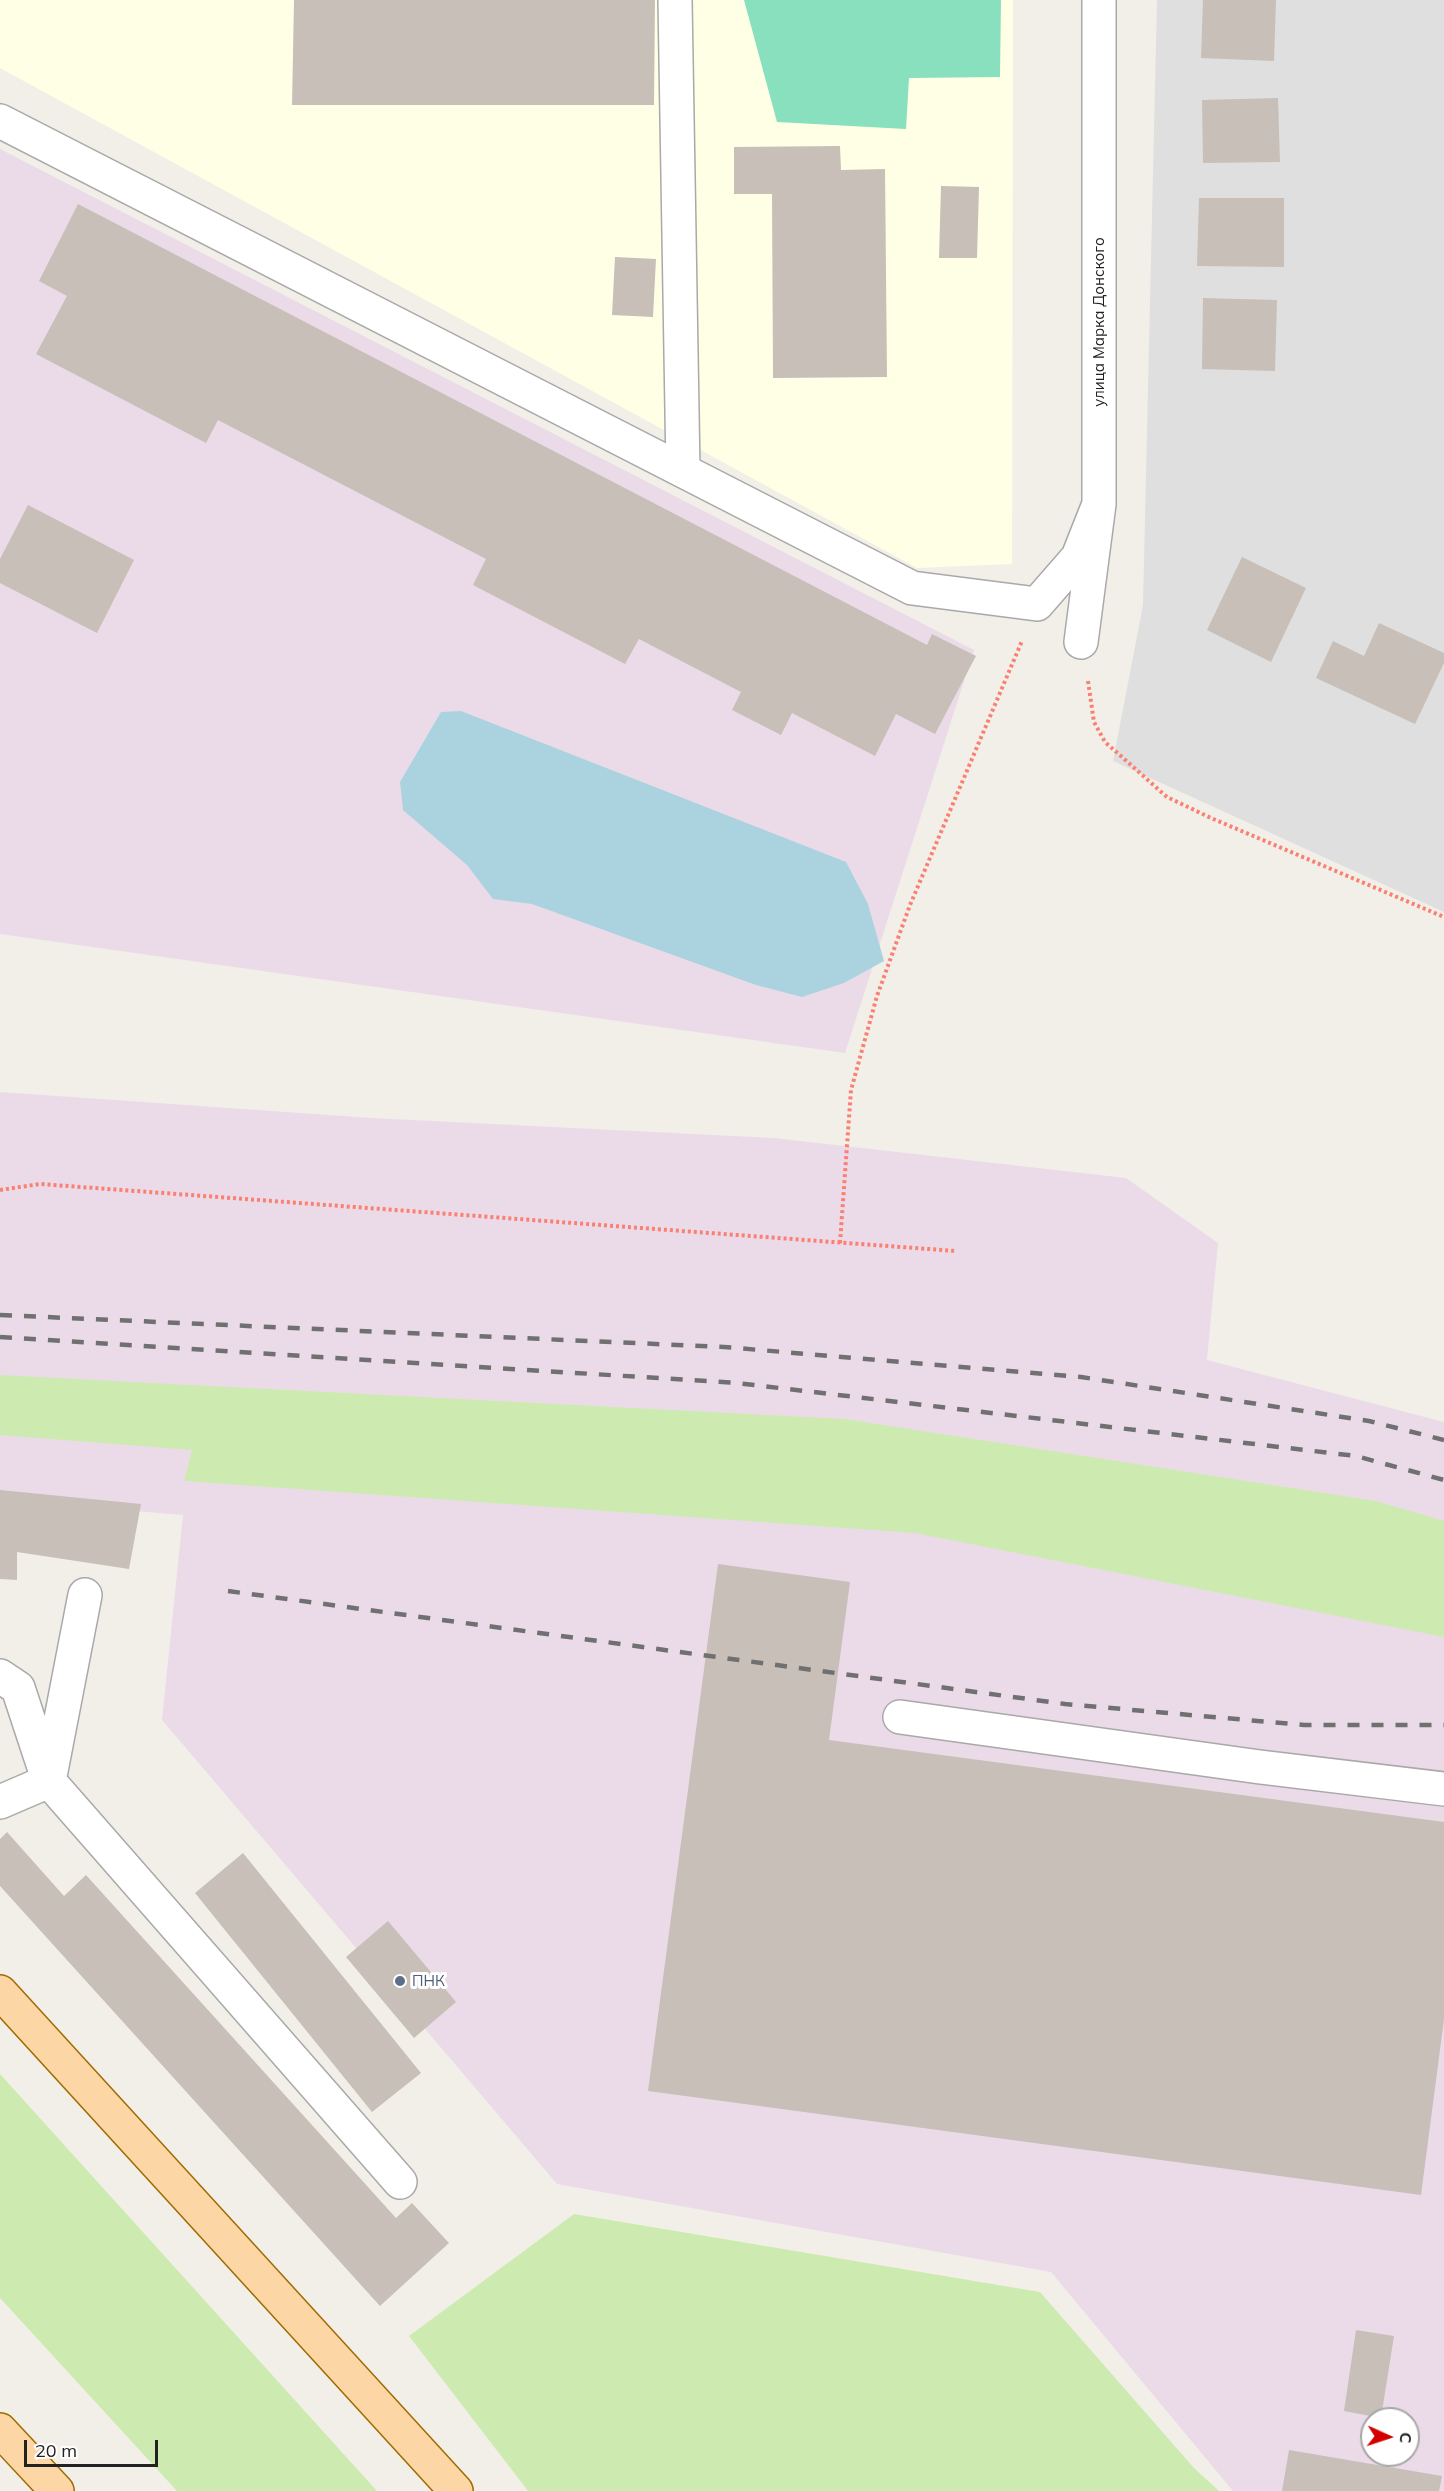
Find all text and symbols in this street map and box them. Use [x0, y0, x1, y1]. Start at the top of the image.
street label: улица Марка Донского [1090, 237, 1108, 407]
place label: ПНК [412, 1972, 445, 1990]
marker: ПНК [393, 1974, 407, 1988]
north arrow [1360, 2407, 1420, 2467]
scale bar [27, 2428, 160, 2466]
text: С [1396, 2432, 1416, 2444]
text: 20 m [35, 2439, 77, 2462]

